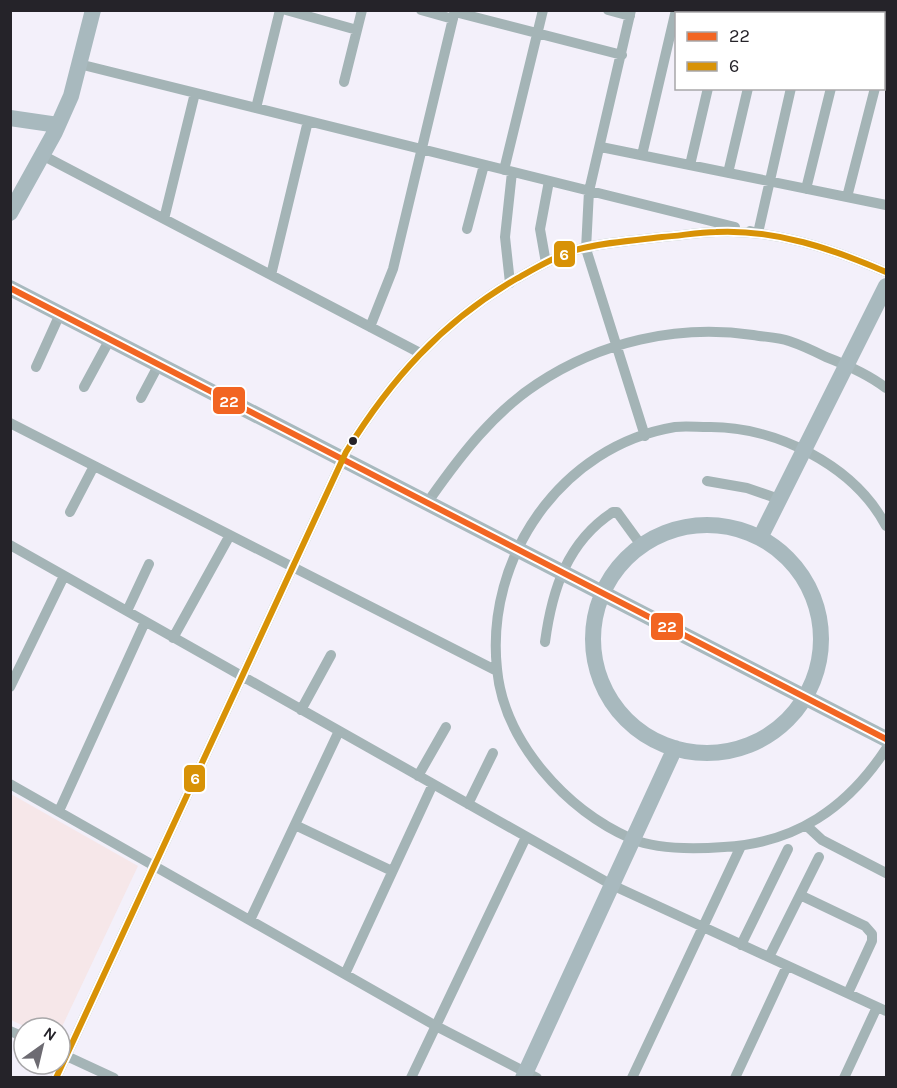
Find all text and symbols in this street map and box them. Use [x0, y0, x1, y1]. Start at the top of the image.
legend [675, 12, 885, 90]
text: 22 [729, 25, 750, 47]
text: 6 [729, 55, 739, 77]
line badge: 6 [553, 240, 576, 268]
text: 6 [559, 245, 569, 264]
line badge: 22 [212, 386, 246, 415]
text: 22 [219, 392, 239, 411]
unlabelled marker [347, 435, 359, 447]
line badge: 22 [650, 612, 684, 641]
text: 22 [657, 617, 677, 636]
line badge: 6 [183, 764, 206, 793]
text: 6 [190, 769, 200, 788]
north arrow [12, 1016, 72, 1076]
text: N [40, 1023, 60, 1045]

